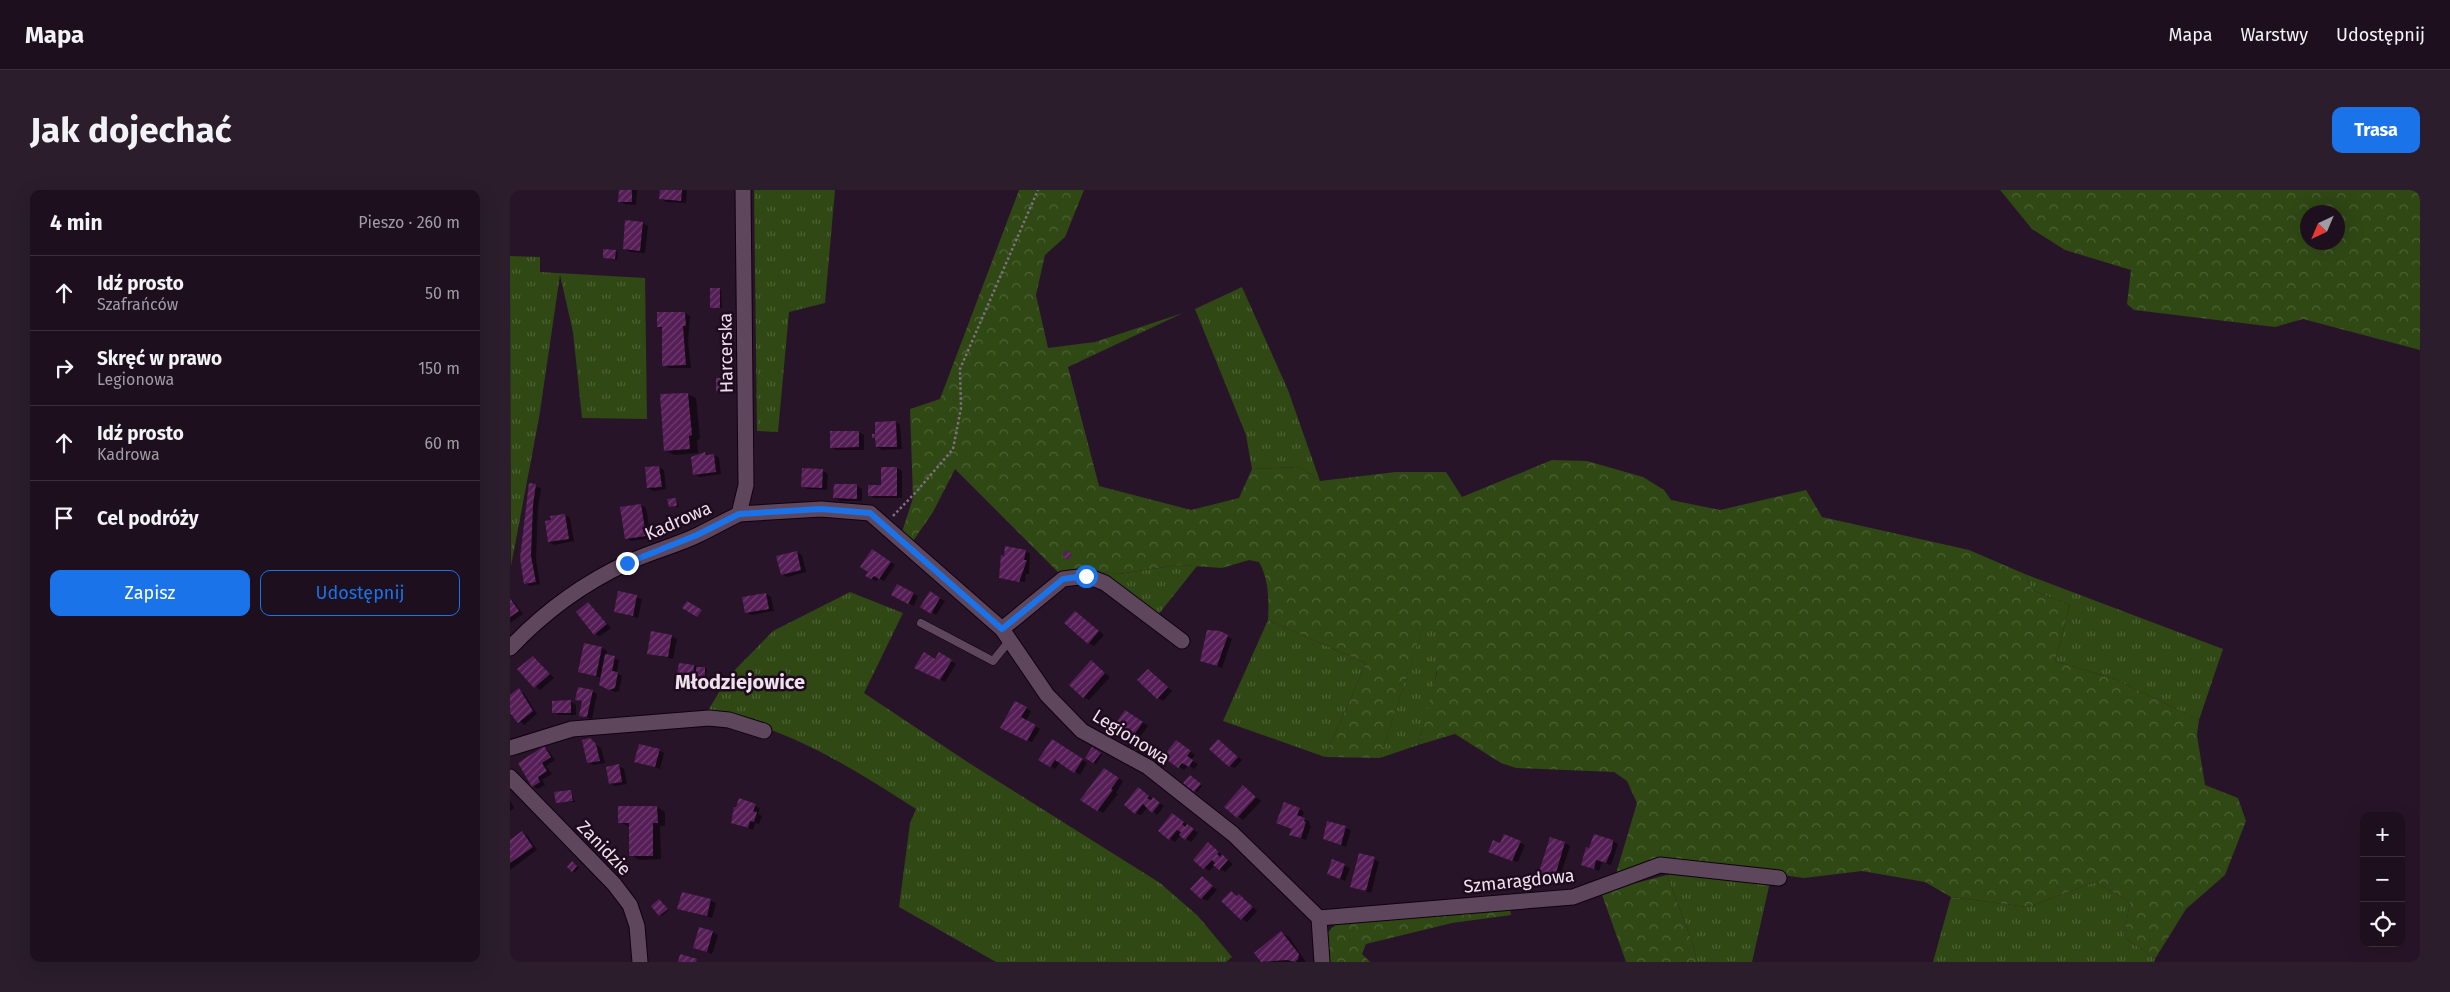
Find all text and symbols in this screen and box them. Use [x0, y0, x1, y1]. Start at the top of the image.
text: Mapa [25, 21, 84, 49]
text: Mapa [2168, 24, 2213, 46]
text: Warstwy [2241, 24, 2308, 46]
text: Udostępnij [2336, 24, 2425, 46]
button: Trasa [2332, 107, 2420, 153]
text: Jak dojechać [30, 109, 231, 151]
north arrow [2300, 205, 2345, 250]
text: 4 min [50, 210, 103, 236]
text: Pieszo · 260 m [358, 213, 460, 232]
text: Idź prosto [97, 272, 184, 295]
icon: ahead [50, 279, 78, 307]
text: 50 m [425, 284, 460, 303]
text: Szafrańców [97, 295, 178, 314]
street label: Harcerska [714, 313, 738, 393]
text: Skręć w prawo [97, 347, 222, 370]
icon: right [50, 354, 78, 382]
text: 150 m [418, 359, 460, 378]
text: Legionowa [97, 370, 174, 389]
text: Idź prosto [97, 422, 184, 445]
icon: ahead [50, 429, 78, 457]
text: 60 m [425, 434, 460, 453]
text: Kadrowa [97, 445, 160, 464]
street label: Kadrowa [641, 497, 715, 545]
icon: arrive [50, 504, 78, 532]
text: Cel podróży [97, 507, 199, 530]
route end [616, 552, 639, 575]
route start [1075, 565, 1098, 588]
button: Zapisz [50, 570, 250, 616]
button: Udostępnij [260, 570, 460, 616]
district label: Młodziejowice [675, 670, 805, 694]
street label: Legionowa [1088, 705, 1174, 769]
map controls [2360, 812, 2405, 947]
button: + [2360, 812, 2405, 857]
street label: Zanidzie [572, 816, 636, 880]
button: − [2360, 857, 2405, 902]
street label: Szmaragdowa [1462, 864, 1576, 898]
button: locate [2360, 902, 2405, 947]

